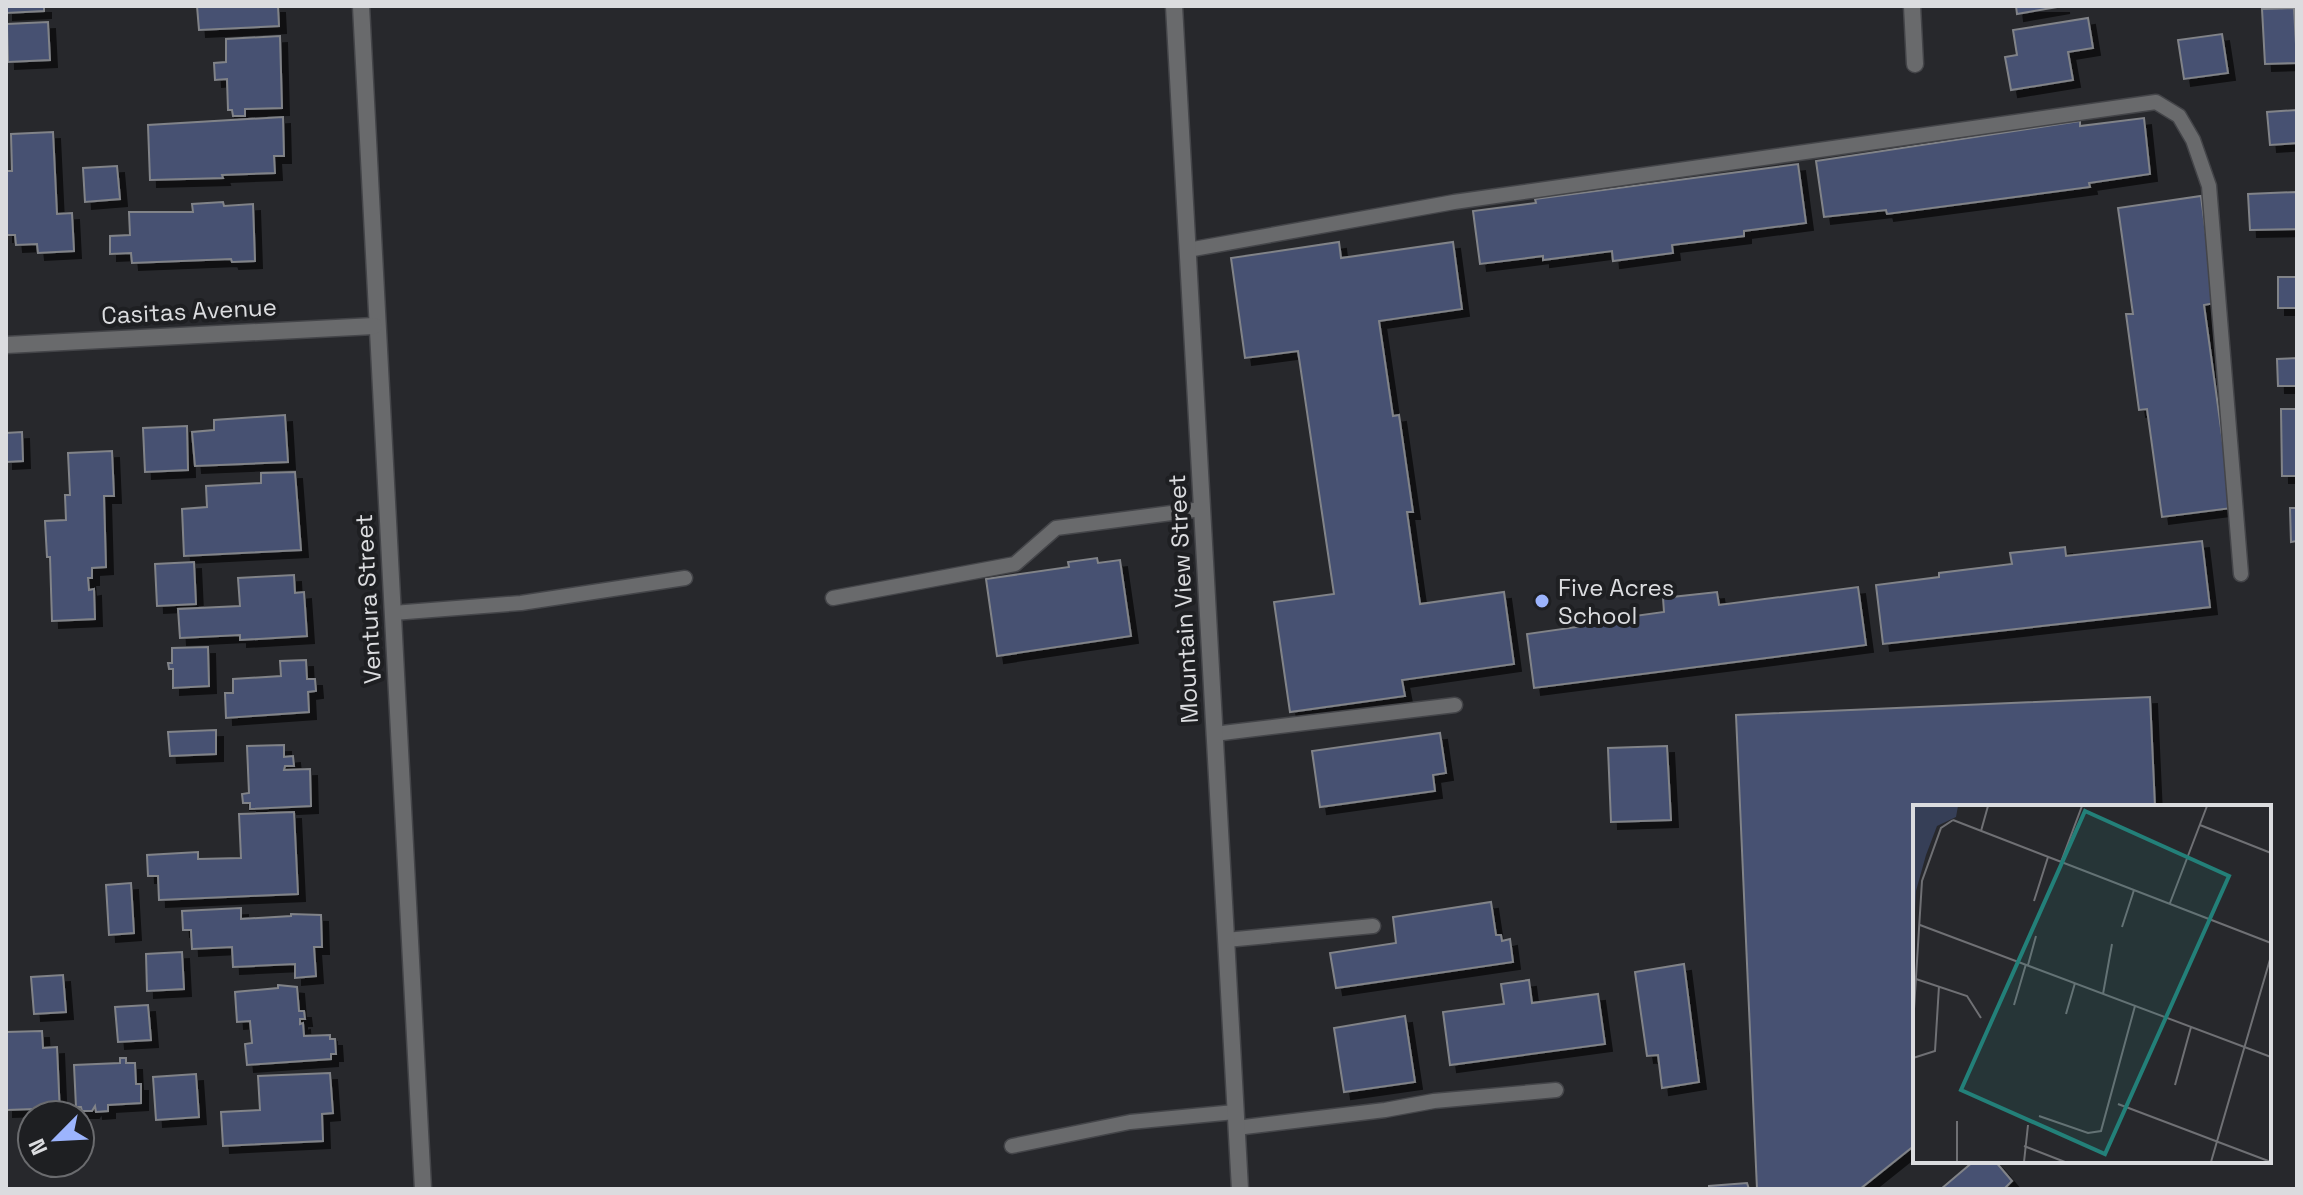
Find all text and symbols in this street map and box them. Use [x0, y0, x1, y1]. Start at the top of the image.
street label: Casitas Avenue [101, 291, 277, 331]
street label: Mountain View Street [1161, 474, 1205, 724]
street label: Ventura Street [348, 513, 388, 685]
place label: Five Acres School [1558, 572, 1674, 631]
marker: Five Acres School [1533, 592, 1551, 610]
inset map [1913, 805, 2271, 1163]
north arrow [16, 1099, 96, 1179]
text: N [22, 1135, 54, 1160]

